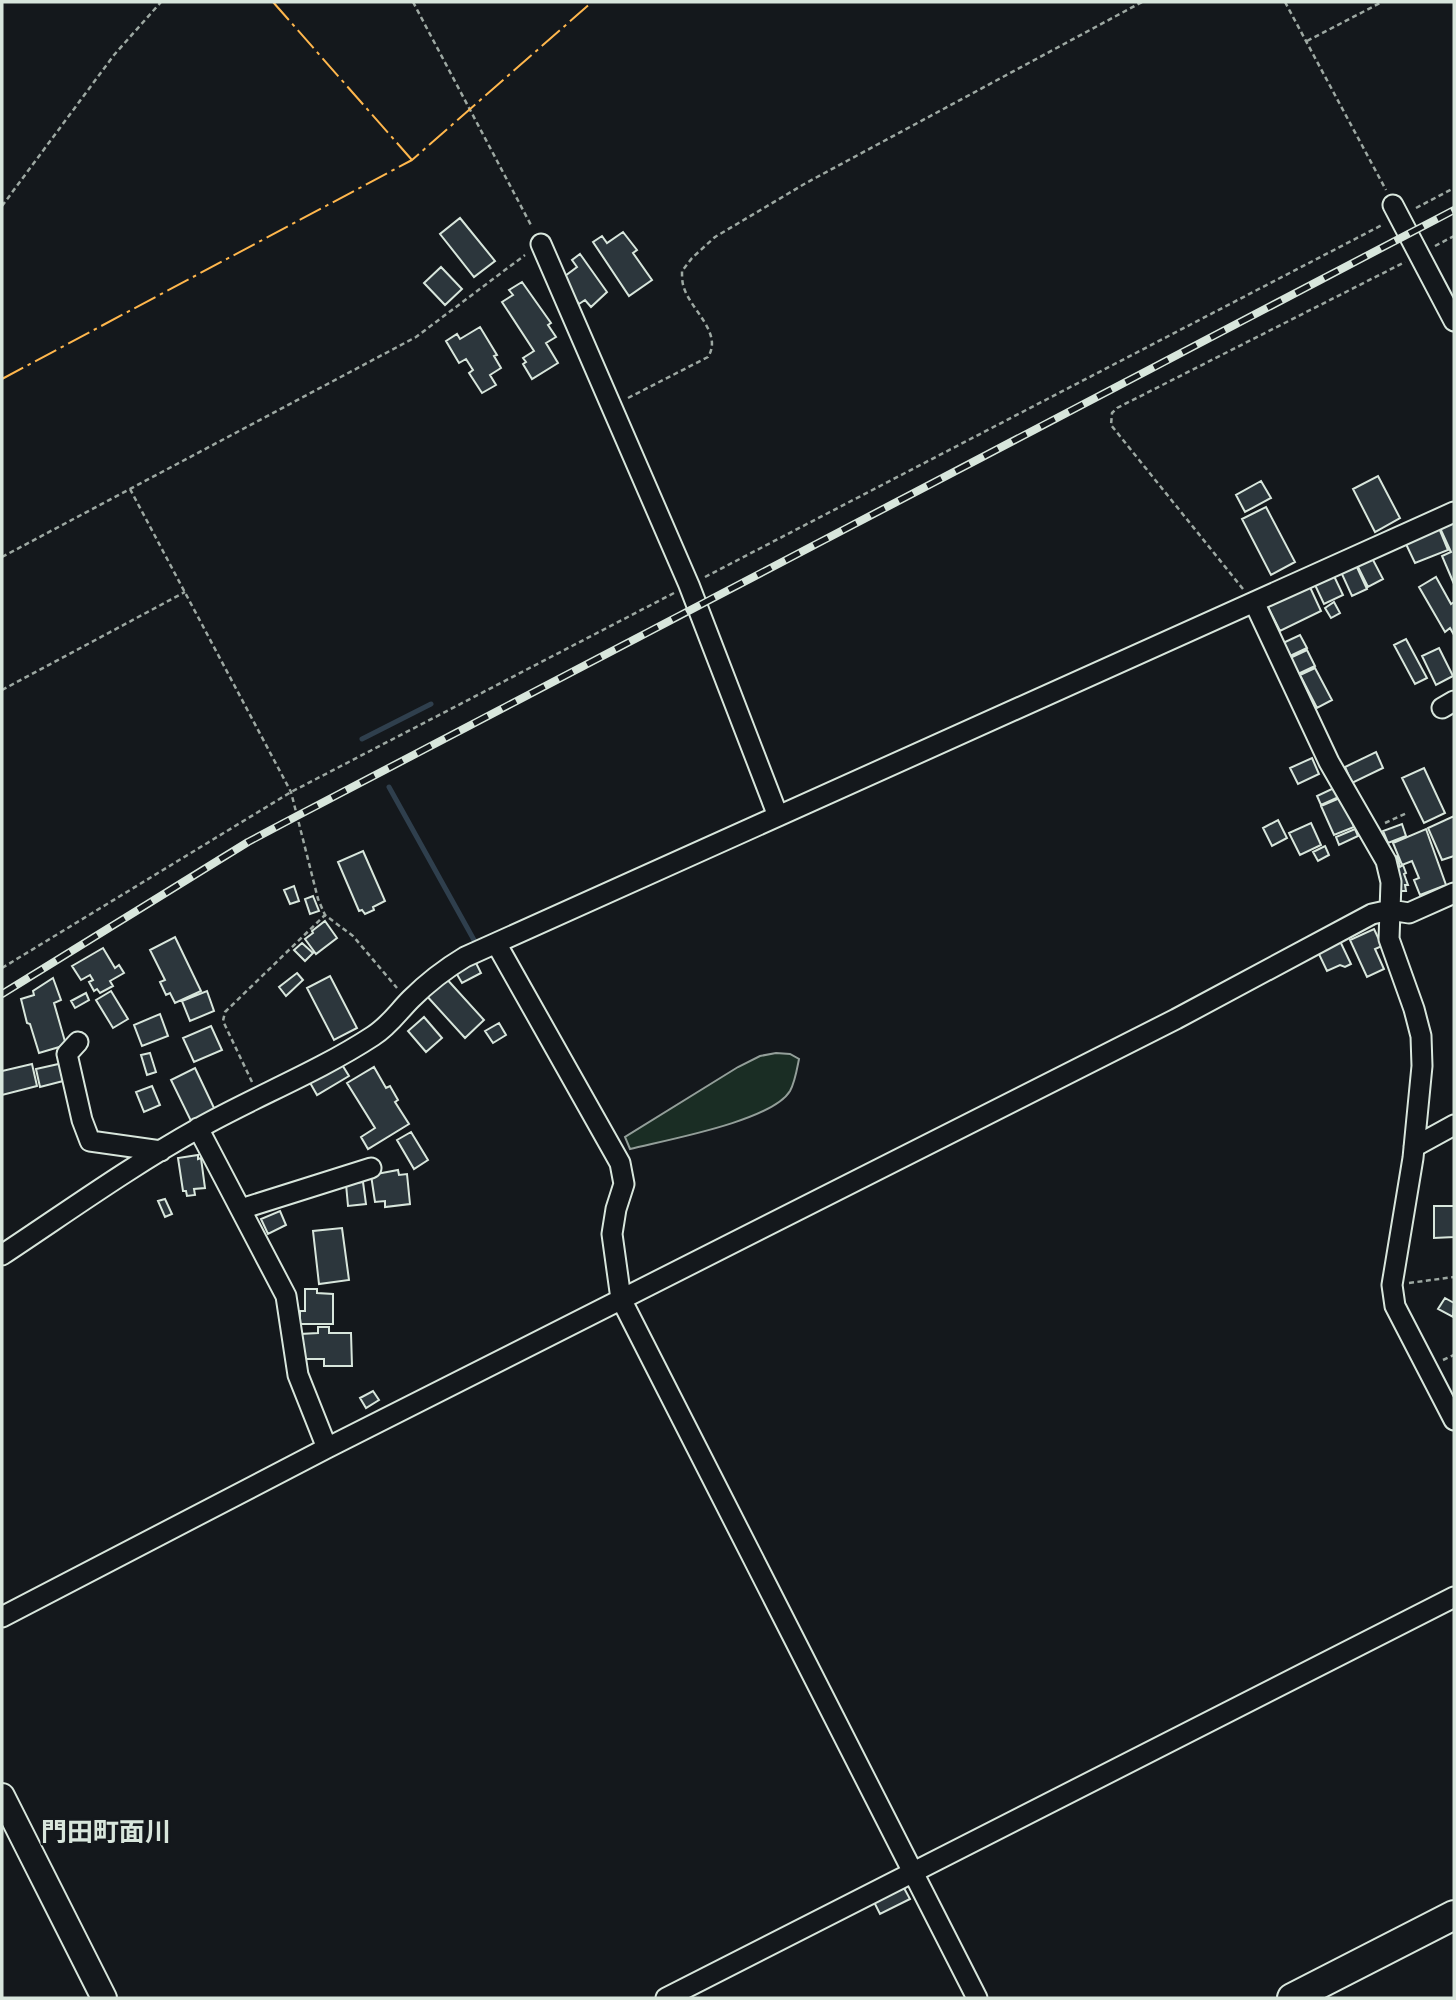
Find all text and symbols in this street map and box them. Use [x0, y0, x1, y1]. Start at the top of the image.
district label: 門田町面川 [41, 1817, 171, 1847]

